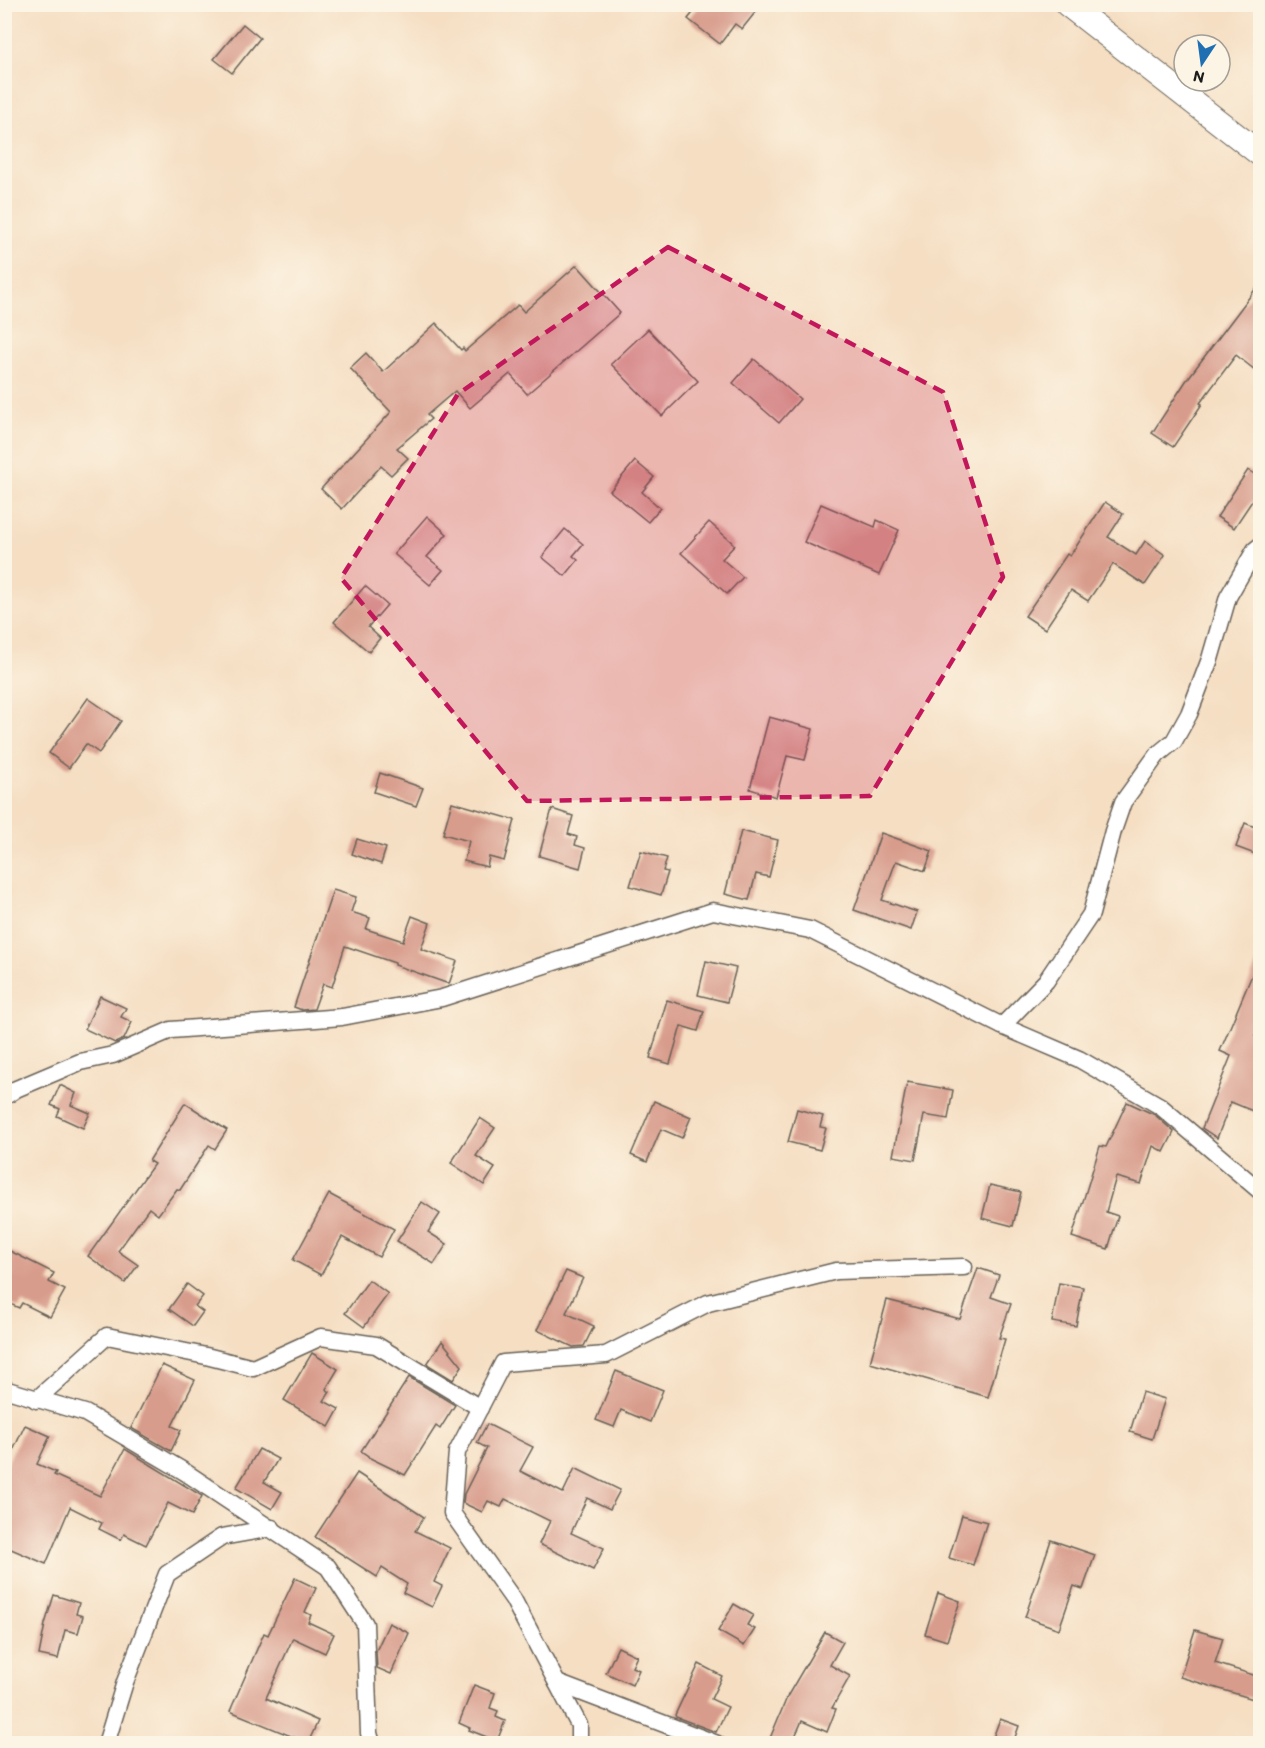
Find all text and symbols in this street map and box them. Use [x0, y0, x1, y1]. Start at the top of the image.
north arrow [1172, 33, 1232, 93]
text: N [1191, 67, 1206, 88]

